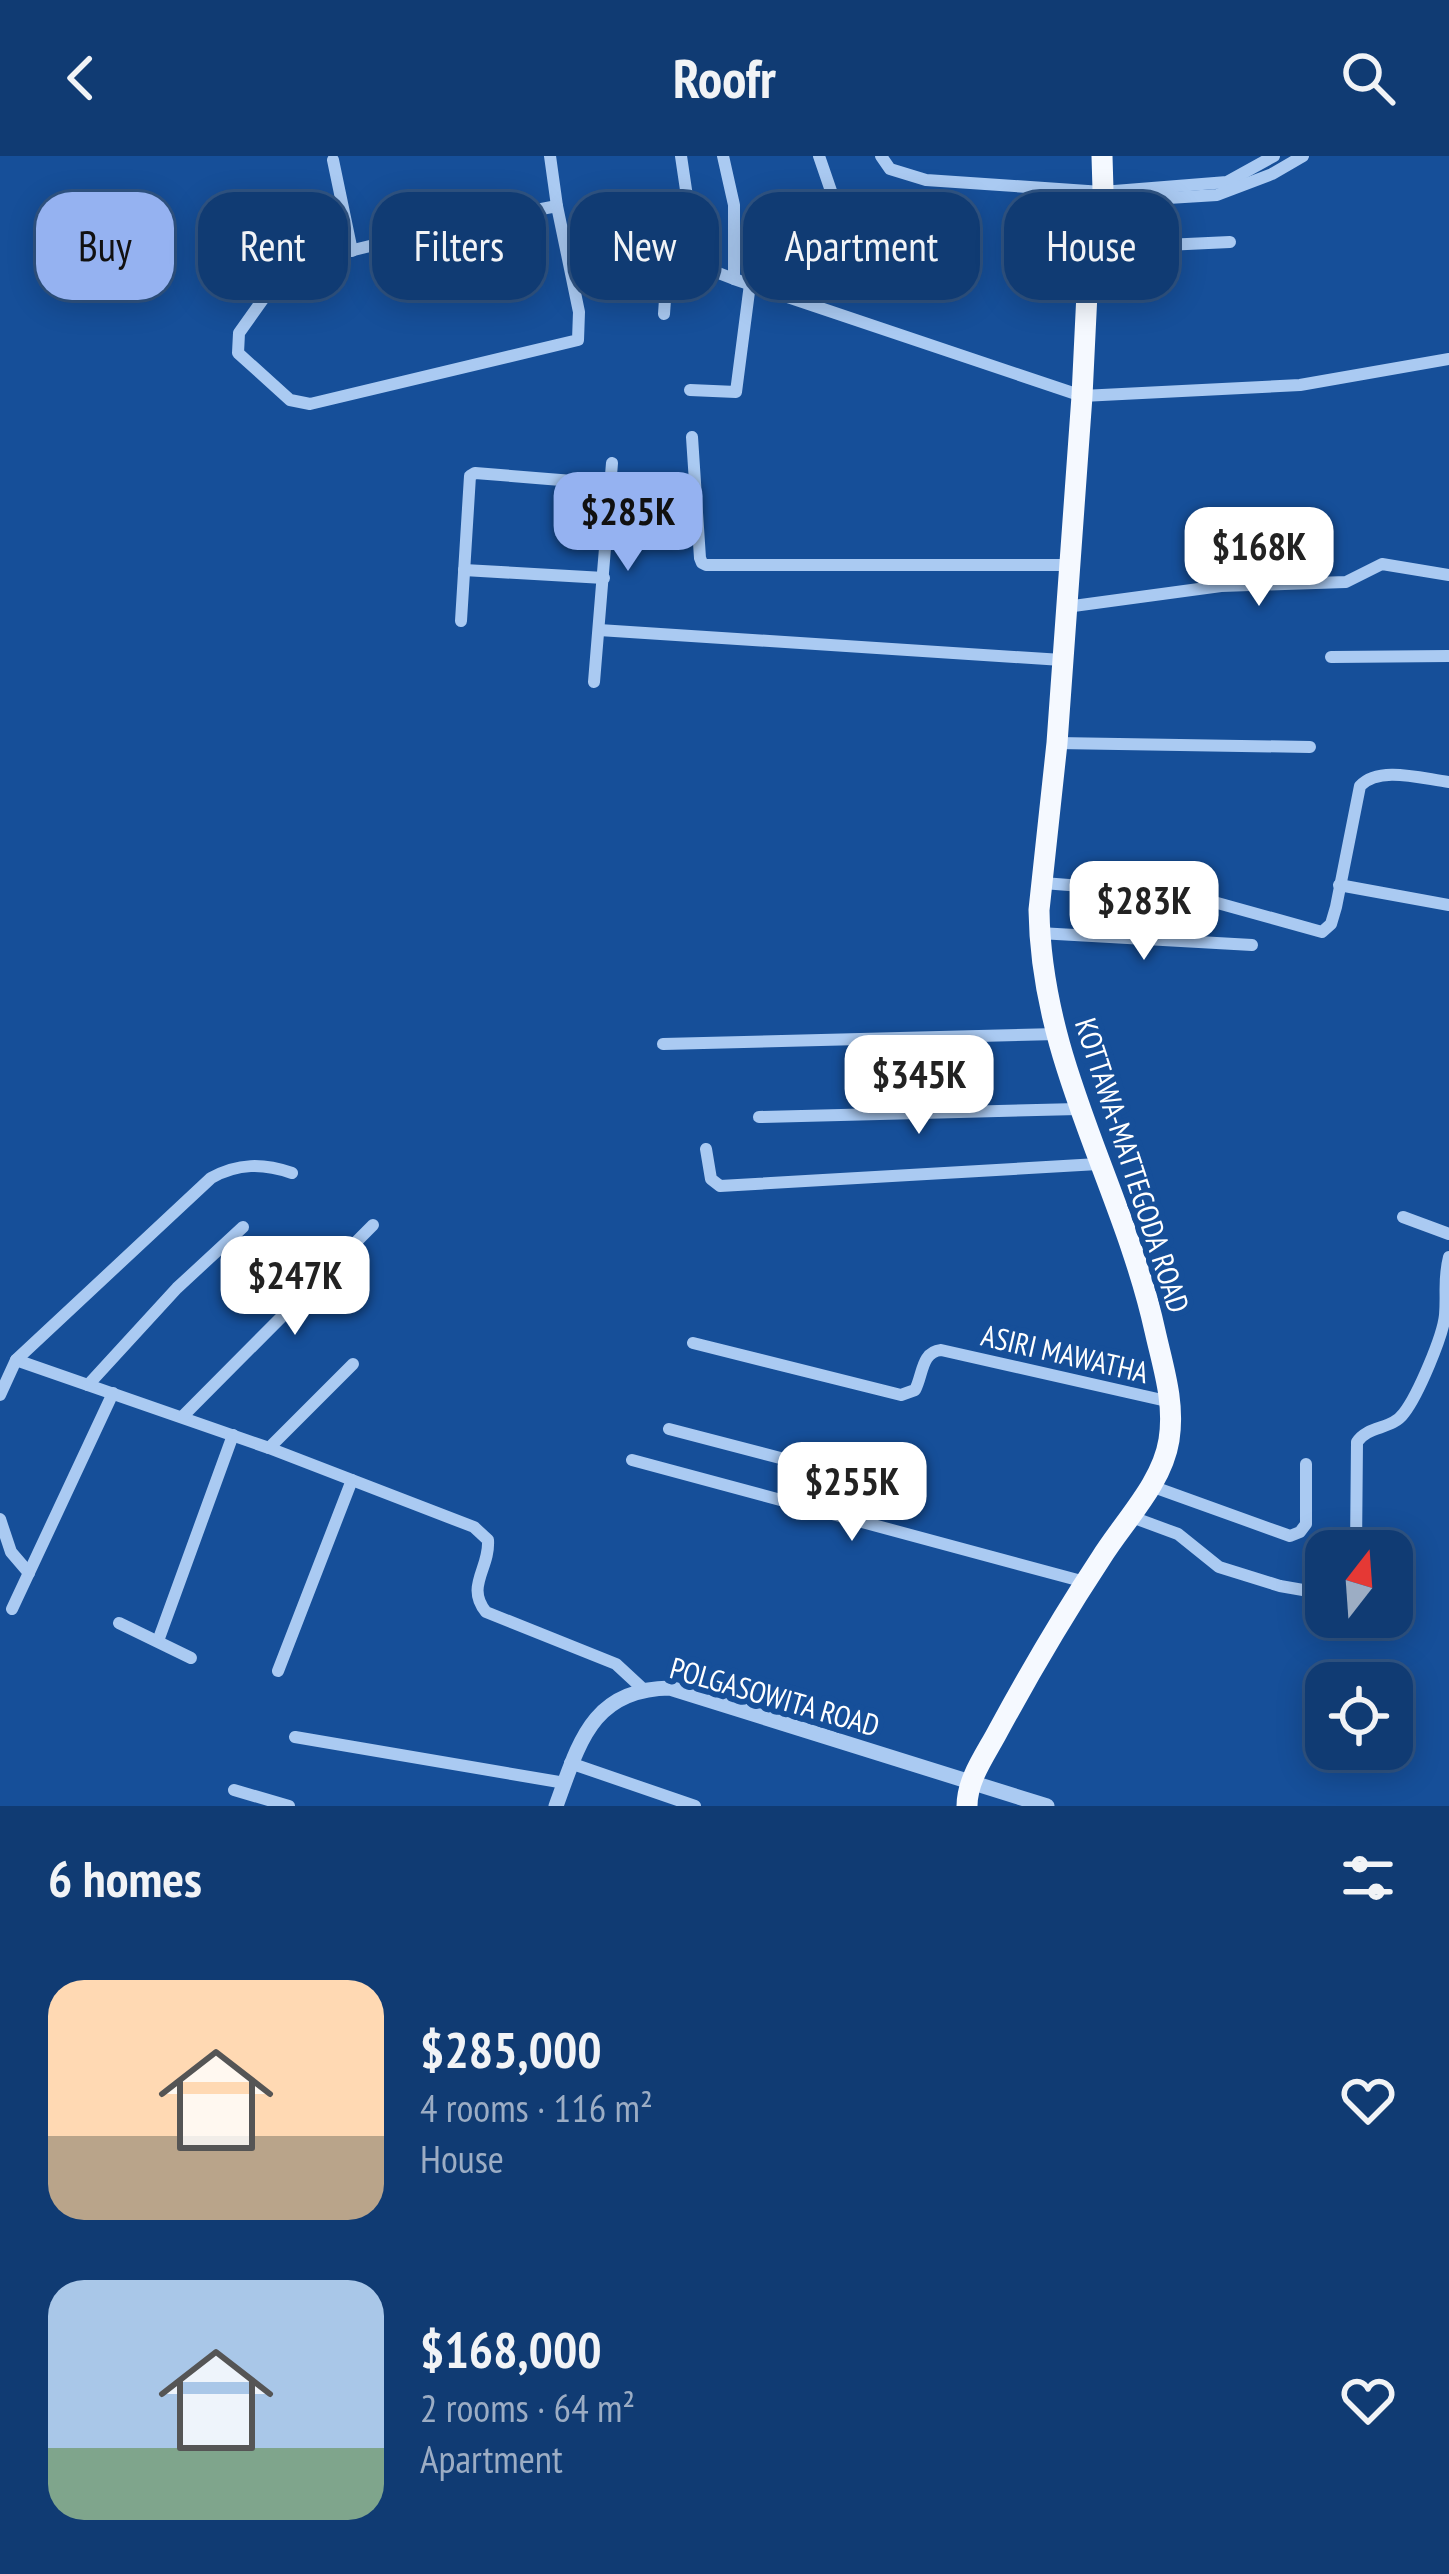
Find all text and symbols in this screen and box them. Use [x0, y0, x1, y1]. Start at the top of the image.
text: Roofr [673, 43, 776, 113]
icon: back [48, 45, 114, 111]
icon: search [1335, 45, 1401, 111]
chip: Buy [36, 192, 174, 300]
chip: Rent [198, 192, 348, 300]
chip: Filters [372, 192, 546, 300]
chip: New [570, 192, 719, 300]
chip: Apartment [743, 192, 980, 300]
chip: House [1004, 192, 1179, 300]
pin: $285K [544, 472, 712, 574]
text: $285K [581, 485, 675, 536]
pin: $168K [1175, 507, 1343, 609]
text: $168K [1212, 520, 1306, 571]
pin: $283K [1060, 861, 1228, 963]
text: $283K [1097, 874, 1191, 925]
street label: KOTTAWA-MATTEGODA ROAD [1067, 1013, 1199, 1317]
pin: $345K [835, 1035, 1003, 1137]
text: $345K [872, 1048, 966, 1099]
pin: $247K [211, 1236, 379, 1338]
text: $247K [248, 1249, 342, 1300]
street label: ASIRI MAWATHA [978, 1315, 1153, 1391]
pin: $255K [768, 1442, 936, 1544]
text: $255K [805, 1455, 899, 1506]
north arrow [1305, 1530, 1413, 1638]
map controls [1305, 1530, 1413, 1770]
street label: POLGASOWITA ROAD [666, 1647, 884, 1745]
button: locate [1305, 1662, 1413, 1770]
text: 6 homes [48, 1845, 202, 1911]
icon: filters [1335, 1845, 1401, 1911]
text: $285,000 [420, 2016, 602, 2082]
icon: home [144, 2028, 288, 2172]
icon: heart [1335, 2067, 1401, 2133]
text: 4 rooms · 116 m² [420, 2082, 653, 2133]
text: House [420, 2133, 504, 2184]
text: $168,000 [420, 2316, 602, 2382]
icon: home [144, 2328, 288, 2472]
icon: heart [1335, 2367, 1401, 2433]
text: 2 rooms · 64 m² [420, 2382, 635, 2433]
text: Apartment [420, 2433, 563, 2484]

